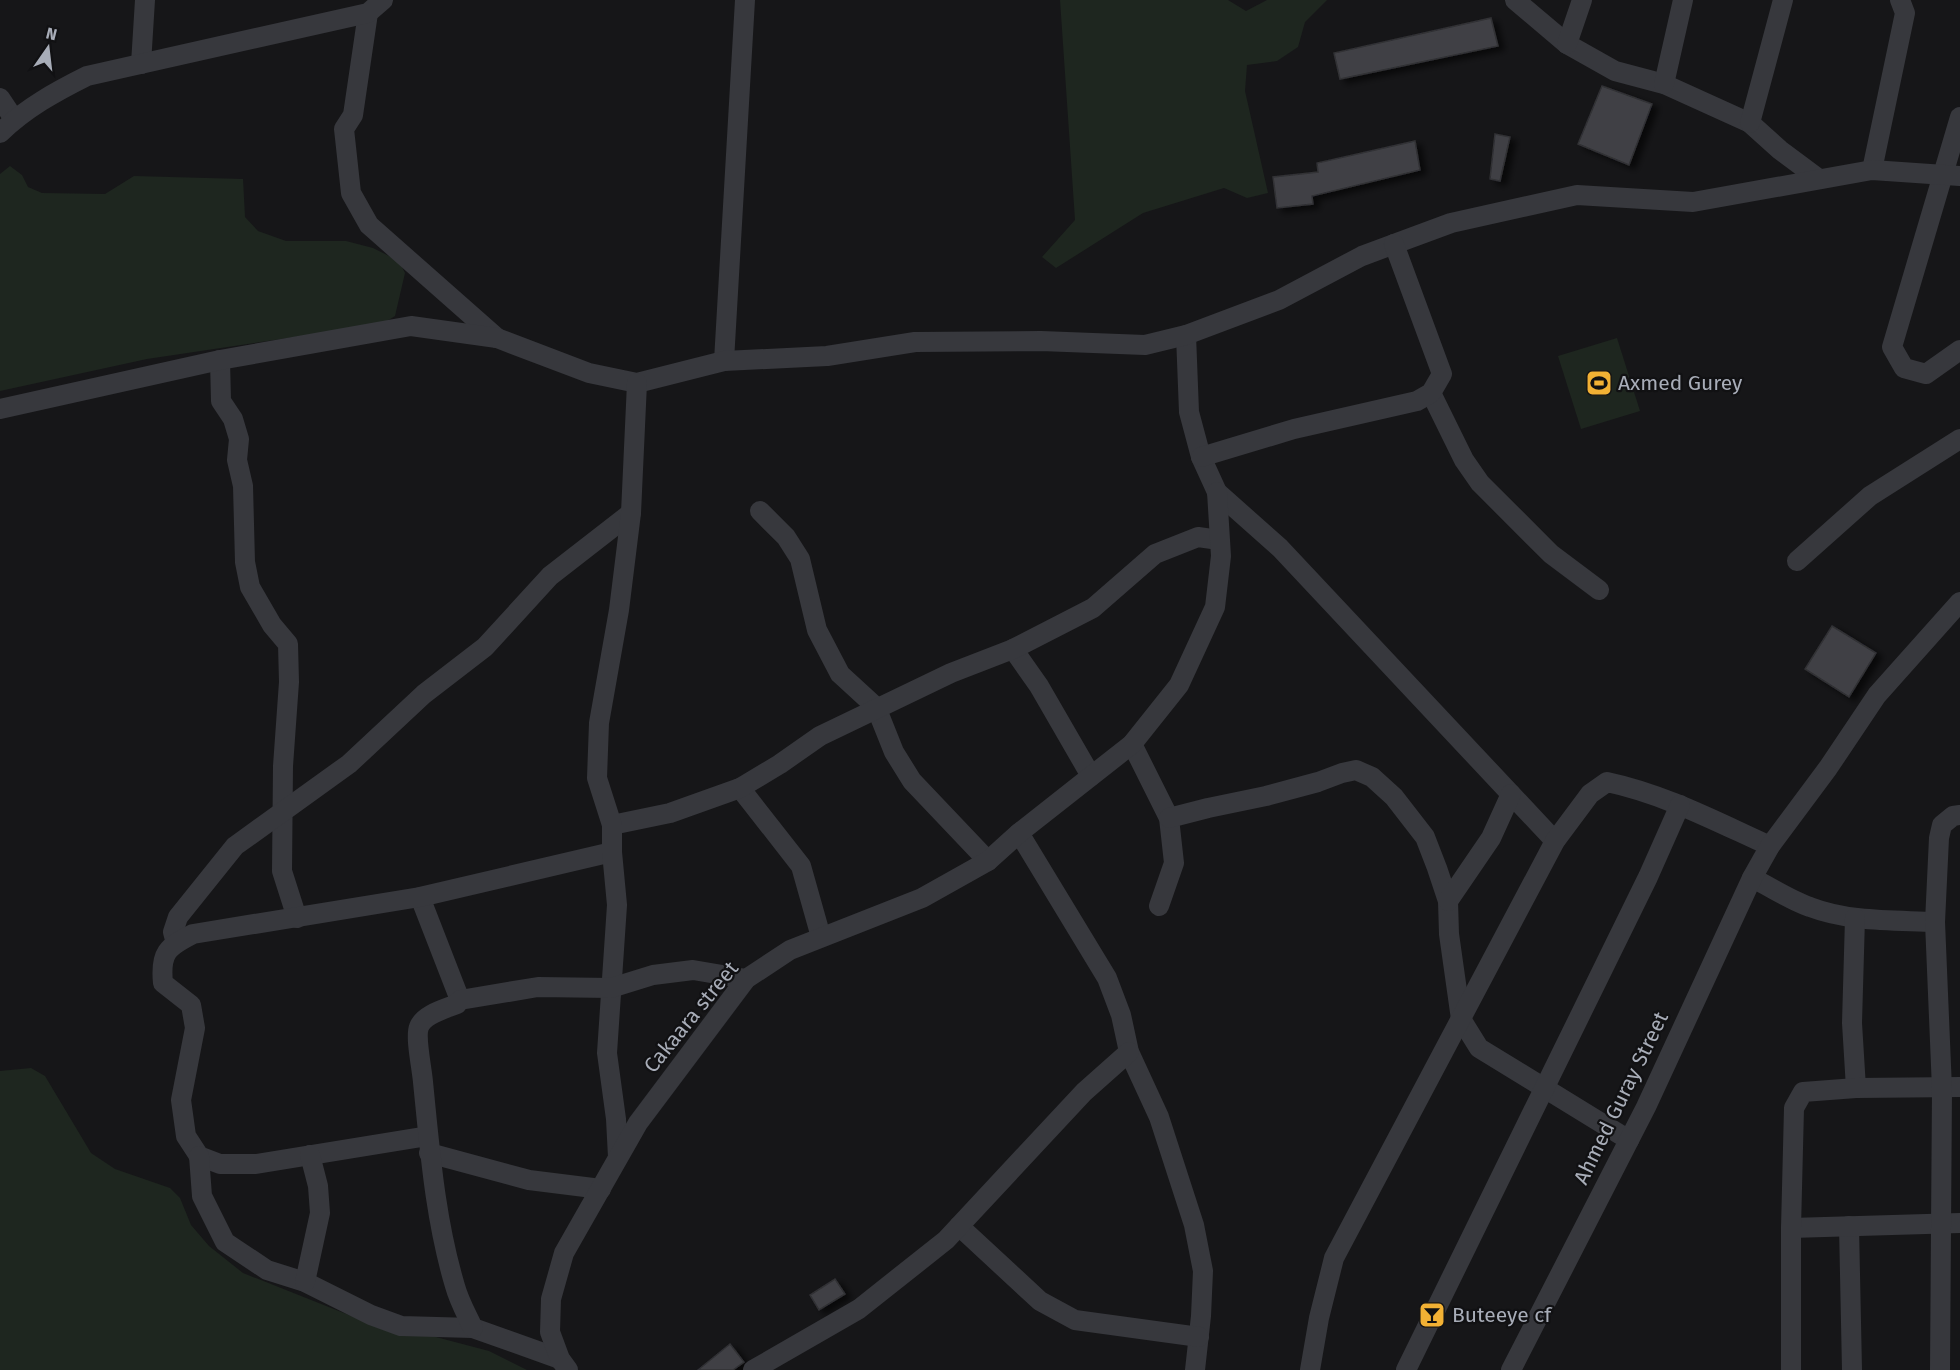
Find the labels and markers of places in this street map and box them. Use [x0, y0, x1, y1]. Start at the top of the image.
sports icon: Axmed Gurey [1584, 368, 1614, 398]
place label: Axmed Gurey [1618, 370, 1743, 396]
bar icon: Buteeye cf [1417, 1300, 1447, 1330]
place label: Buteeye cf [1452, 1302, 1553, 1328]

